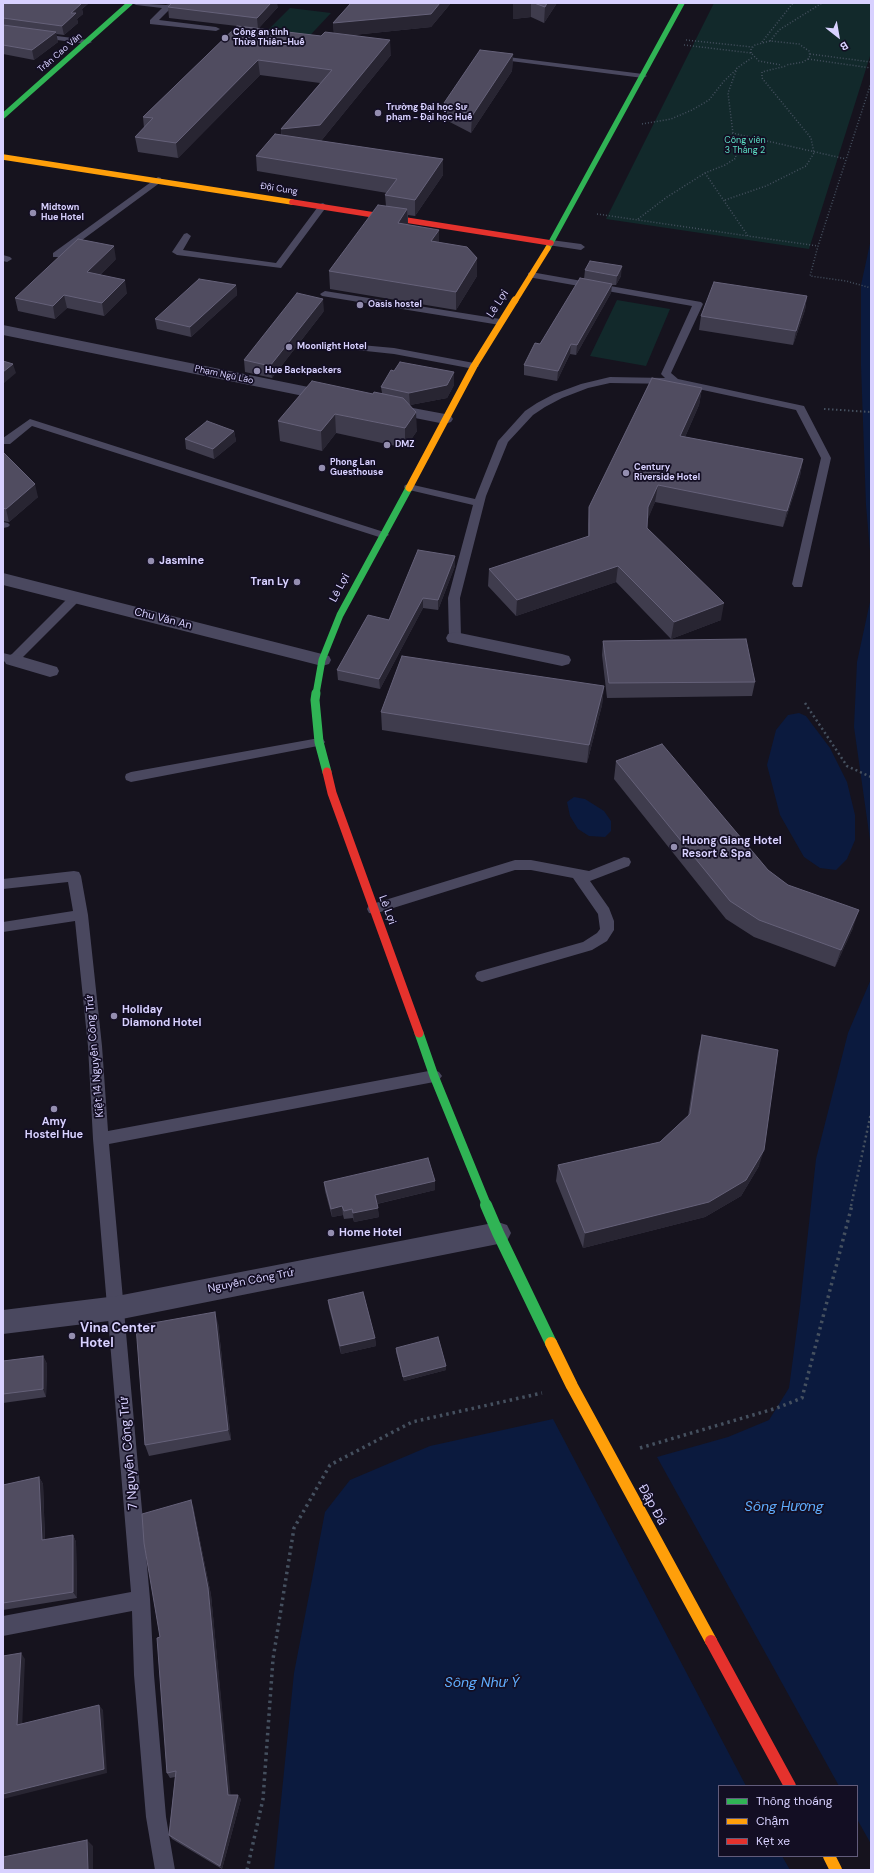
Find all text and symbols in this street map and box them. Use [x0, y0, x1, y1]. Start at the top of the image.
north arrow [818, 16, 858, 56]
place label: Công an tỉnh Thừa Thiên-Huế [233, 28, 305, 49]
street label: Trần Cao Vân [36, 31, 84, 75]
marker: Công an tỉnh Thừa Thiên-Huế [220, 33, 230, 43]
text: B [838, 38, 851, 54]
place label: Trường Đại học Sư phạm - Đại học Huế [386, 103, 472, 124]
marker: Trường Đại học Sư phạm - Đại học Huế [373, 108, 383, 118]
park label: Công viên 3 Tháng 2 [724, 136, 766, 157]
street label: Đội Cung [260, 181, 298, 197]
place label: Midtown Hue Hotel [41, 203, 84, 224]
marker: Midtown Hue Hotel [28, 208, 38, 218]
street label: Lê Lợi [484, 288, 512, 320]
marker: Oasis hostel [355, 300, 365, 310]
place label: Oasis hostel [368, 300, 422, 310]
marker: Moonlight Hotel [284, 342, 294, 352]
place label: Moonlight Hotel [297, 342, 367, 352]
street label: Phạm Ngũ Lão [194, 364, 254, 386]
marker: Hue Backpackers [252, 366, 262, 376]
place label: Hue Backpackers [265, 366, 342, 376]
marker: DMZ [382, 440, 392, 450]
place label: DMZ [395, 440, 415, 450]
place label: Phong Lan Guesthouse [330, 458, 383, 479]
marker: Phong Lan Guesthouse [317, 463, 327, 473]
place label: Century Riverside Hotel [634, 463, 700, 484]
marker: Century Riverside Hotel [621, 468, 631, 478]
place label: Jasmine [159, 554, 204, 568]
marker: Jasmine [146, 556, 156, 566]
street label: Lê Lợi [327, 571, 353, 605]
place label: Tran Ly [251, 575, 289, 589]
marker: Tran Ly [292, 577, 302, 587]
street label: Chu Văn An [133, 605, 193, 633]
place label: Huong Giang Hotel Resort & Spa [682, 834, 782, 860]
marker: Huong Giang Hotel Resort & Spa [669, 842, 679, 852]
street label: Lê Lợi [376, 893, 398, 927]
street label: Kiệt 14 Nguyễn Công Trứ [83, 994, 107, 1118]
place label: Holiday Diamond Hotel [122, 1003, 201, 1029]
marker: Holiday Diamond Hotel [109, 1011, 119, 1021]
marker: Amy Hostel Hue [49, 1104, 59, 1114]
place label: Amy Hostel Hue [25, 1115, 83, 1141]
place label: Home Hotel [339, 1226, 402, 1240]
marker: Home Hotel [326, 1228, 336, 1238]
street label: Nguyễn Công Trứ [207, 1266, 295, 1296]
place label: Vina Center Hotel [80, 1321, 155, 1352]
marker: Vina Center Hotel [67, 1331, 77, 1341]
street label: 7 Nguyễn Công Trứ [116, 1395, 142, 1511]
street label: Đập Đá [634, 1482, 670, 1528]
water label: Sông Hương [745, 1499, 823, 1515]
water label: Sông Như Ý [445, 1675, 519, 1691]
legend [718, 1785, 858, 1857]
text: Thông thoáng [756, 1793, 832, 1809]
text: Chậm [756, 1813, 789, 1829]
text: Kẹt xe [756, 1833, 790, 1849]

